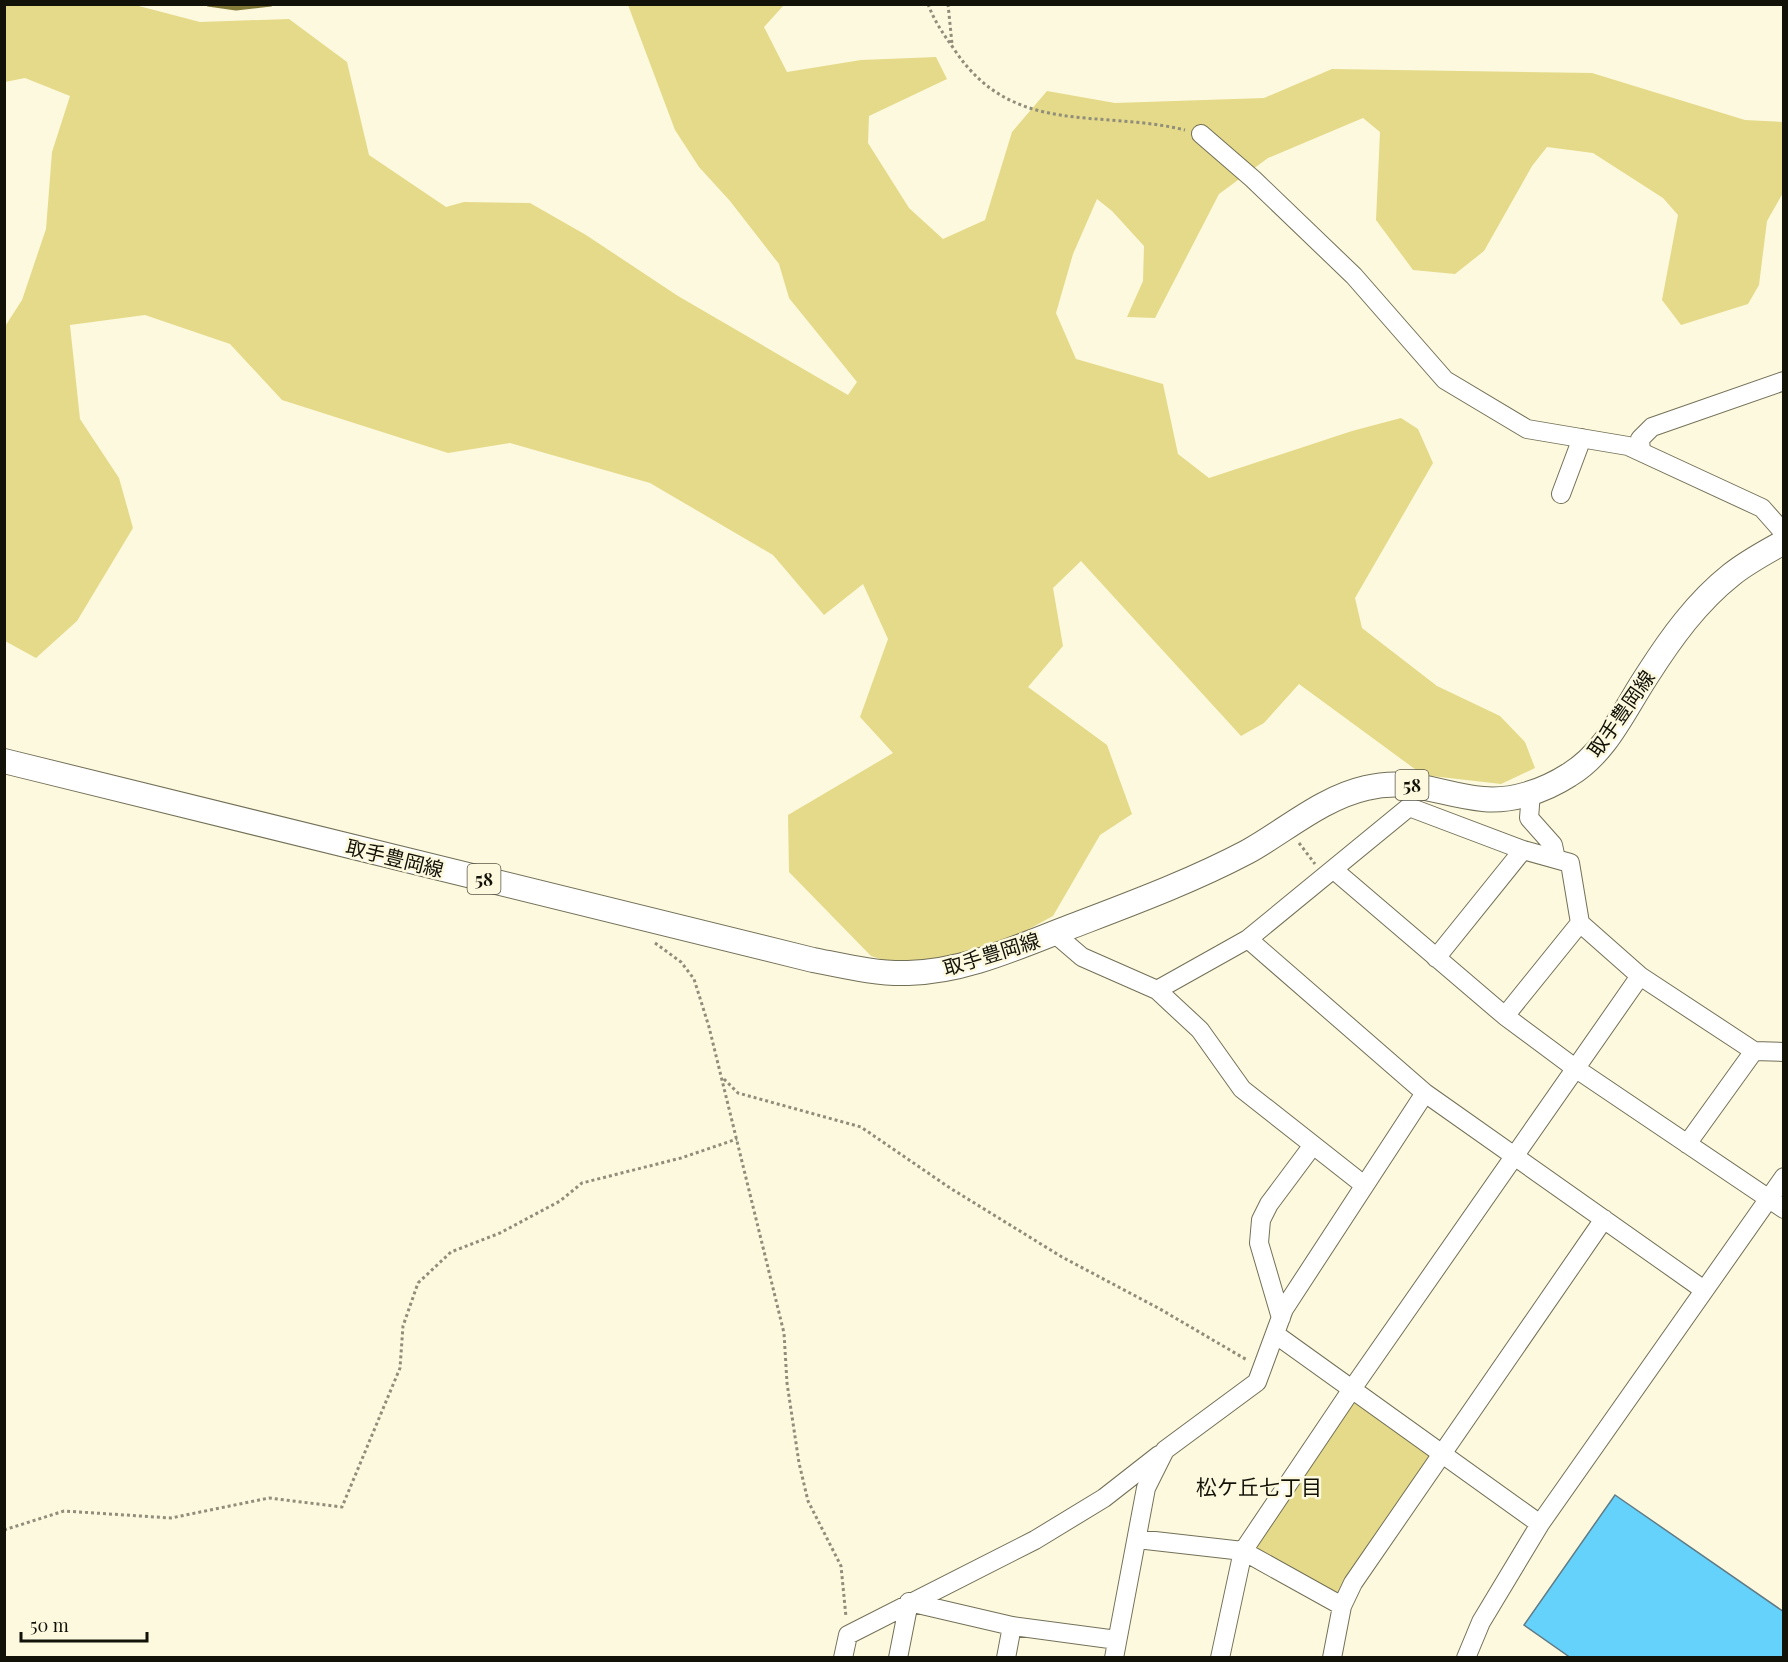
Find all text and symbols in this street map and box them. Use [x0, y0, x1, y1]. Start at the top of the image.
street label: 取手豊岡線 [1580, 664, 1660, 762]
road number: 58 [1396, 770, 1428, 800]
street label: 取手豊岡線 [343, 832, 447, 882]
road number: 58 [468, 864, 500, 894]
street label: 取手豊岡線 [939, 925, 1043, 981]
district label: 松ケ丘七丁目 [1196, 1472, 1322, 1500]
scale bar [21, 1605, 147, 1643]
text: 50 m [30, 1613, 69, 1637]

